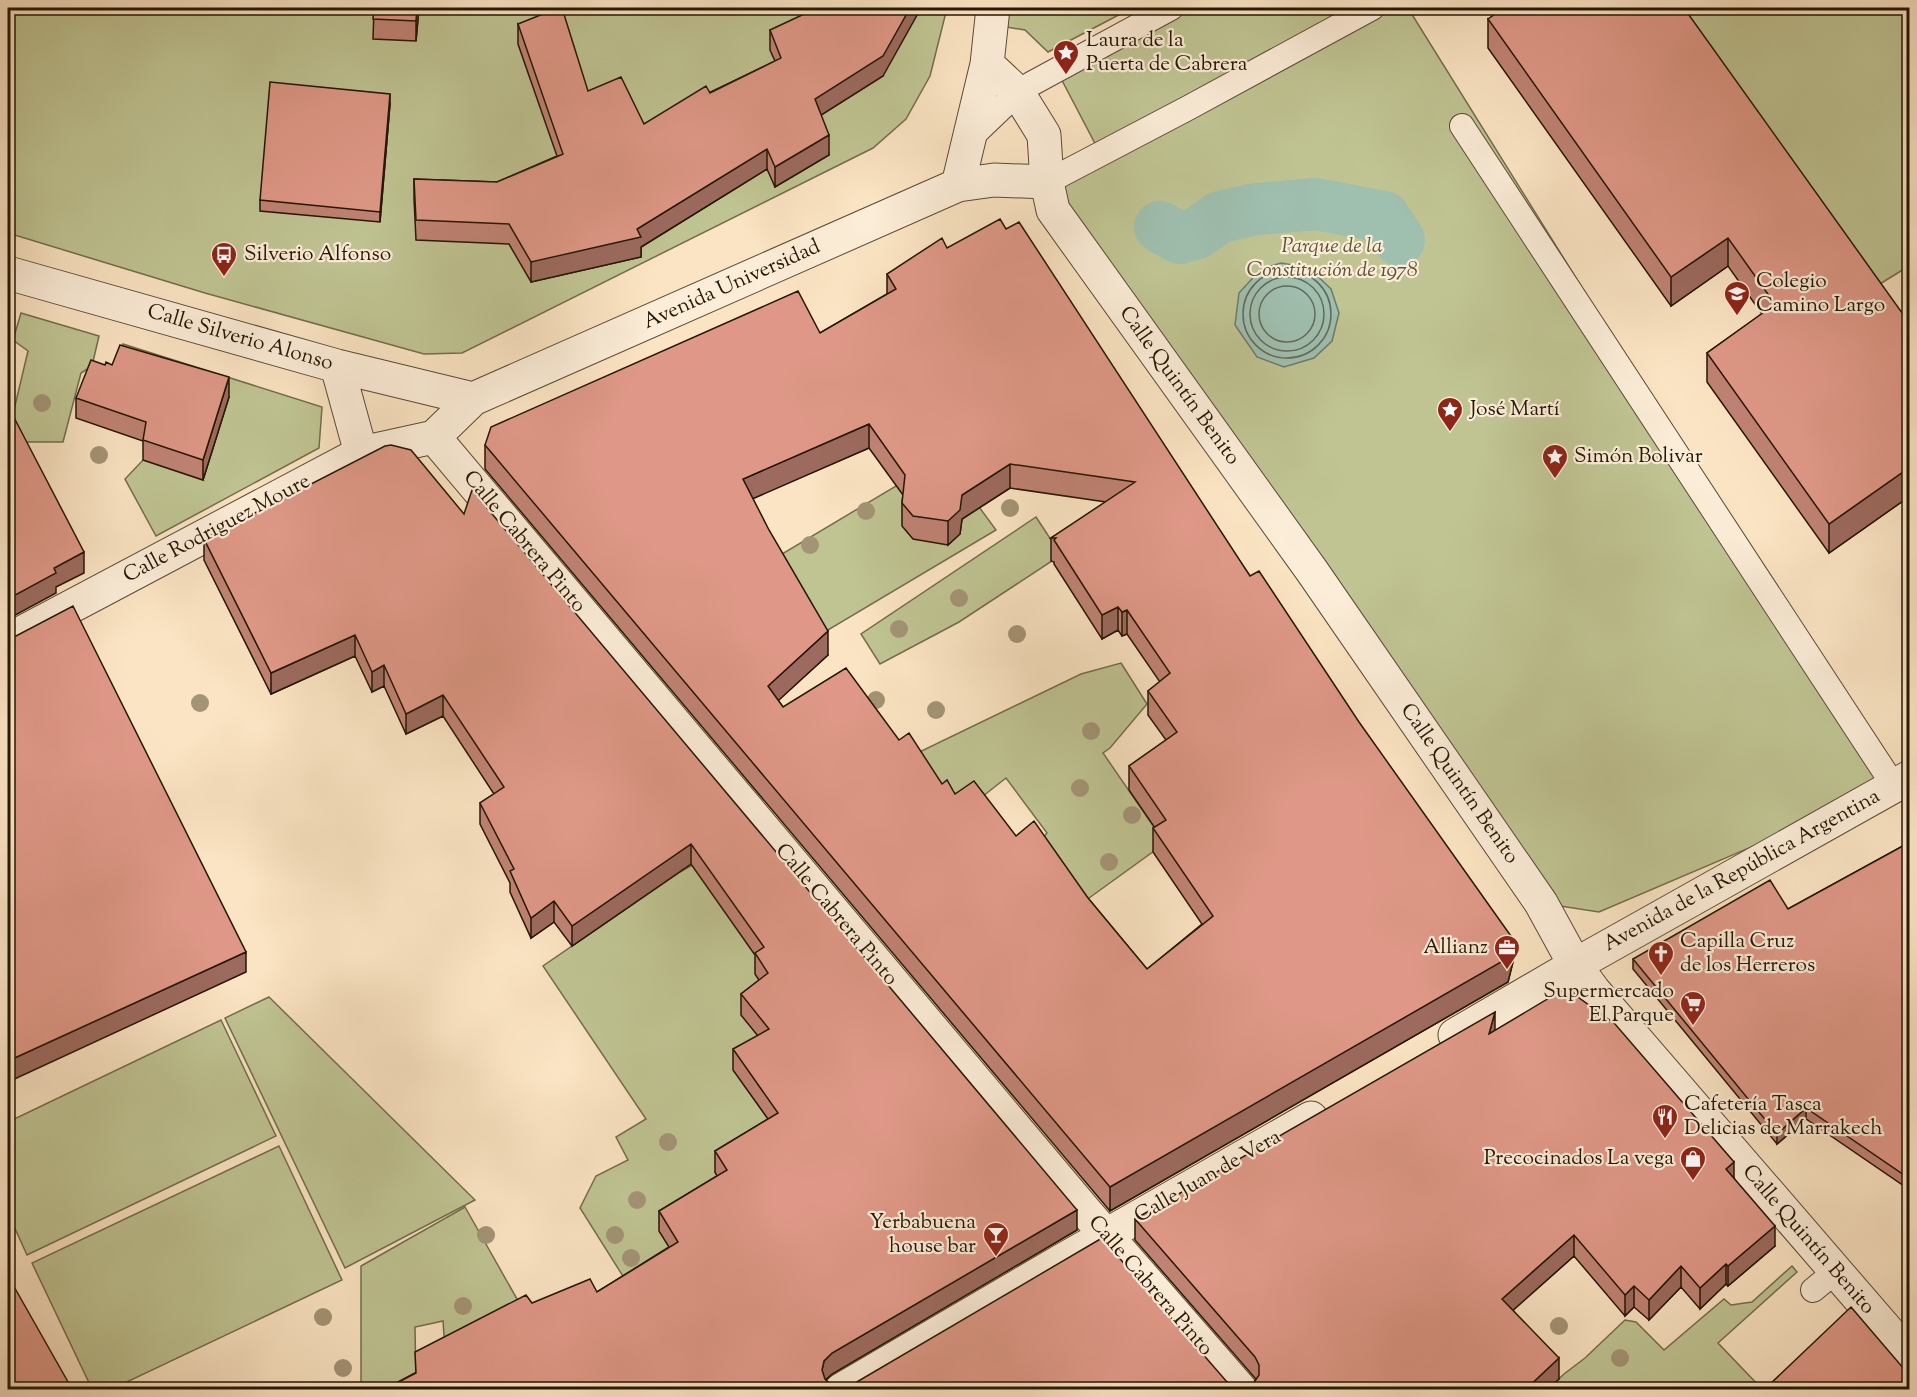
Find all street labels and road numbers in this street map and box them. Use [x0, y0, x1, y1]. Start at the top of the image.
street label: Avenida Universidad [639, 232, 825, 338]
street label: Calle Silverio Alonso [143, 297, 337, 379]
street label: Calle Quintín Benito [1111, 300, 1247, 472]
street label: Calle Cabrera Pinto [455, 464, 593, 620]
street label: Calle Rodriguez Moure [118, 467, 316, 591]
street label: Calle Quintín Benito [1392, 698, 1526, 870]
street label: Avenida de la República Argentina [1598, 782, 1886, 960]
street label: Calle Cabrera Pinto [767, 837, 905, 993]
street label: Calle Juan de Vera [1129, 1123, 1287, 1231]
street label: Calle Quintín Benito [1734, 1158, 1882, 1322]
street label: Calle Cabrera Pinto [1080, 1209, 1220, 1363]

